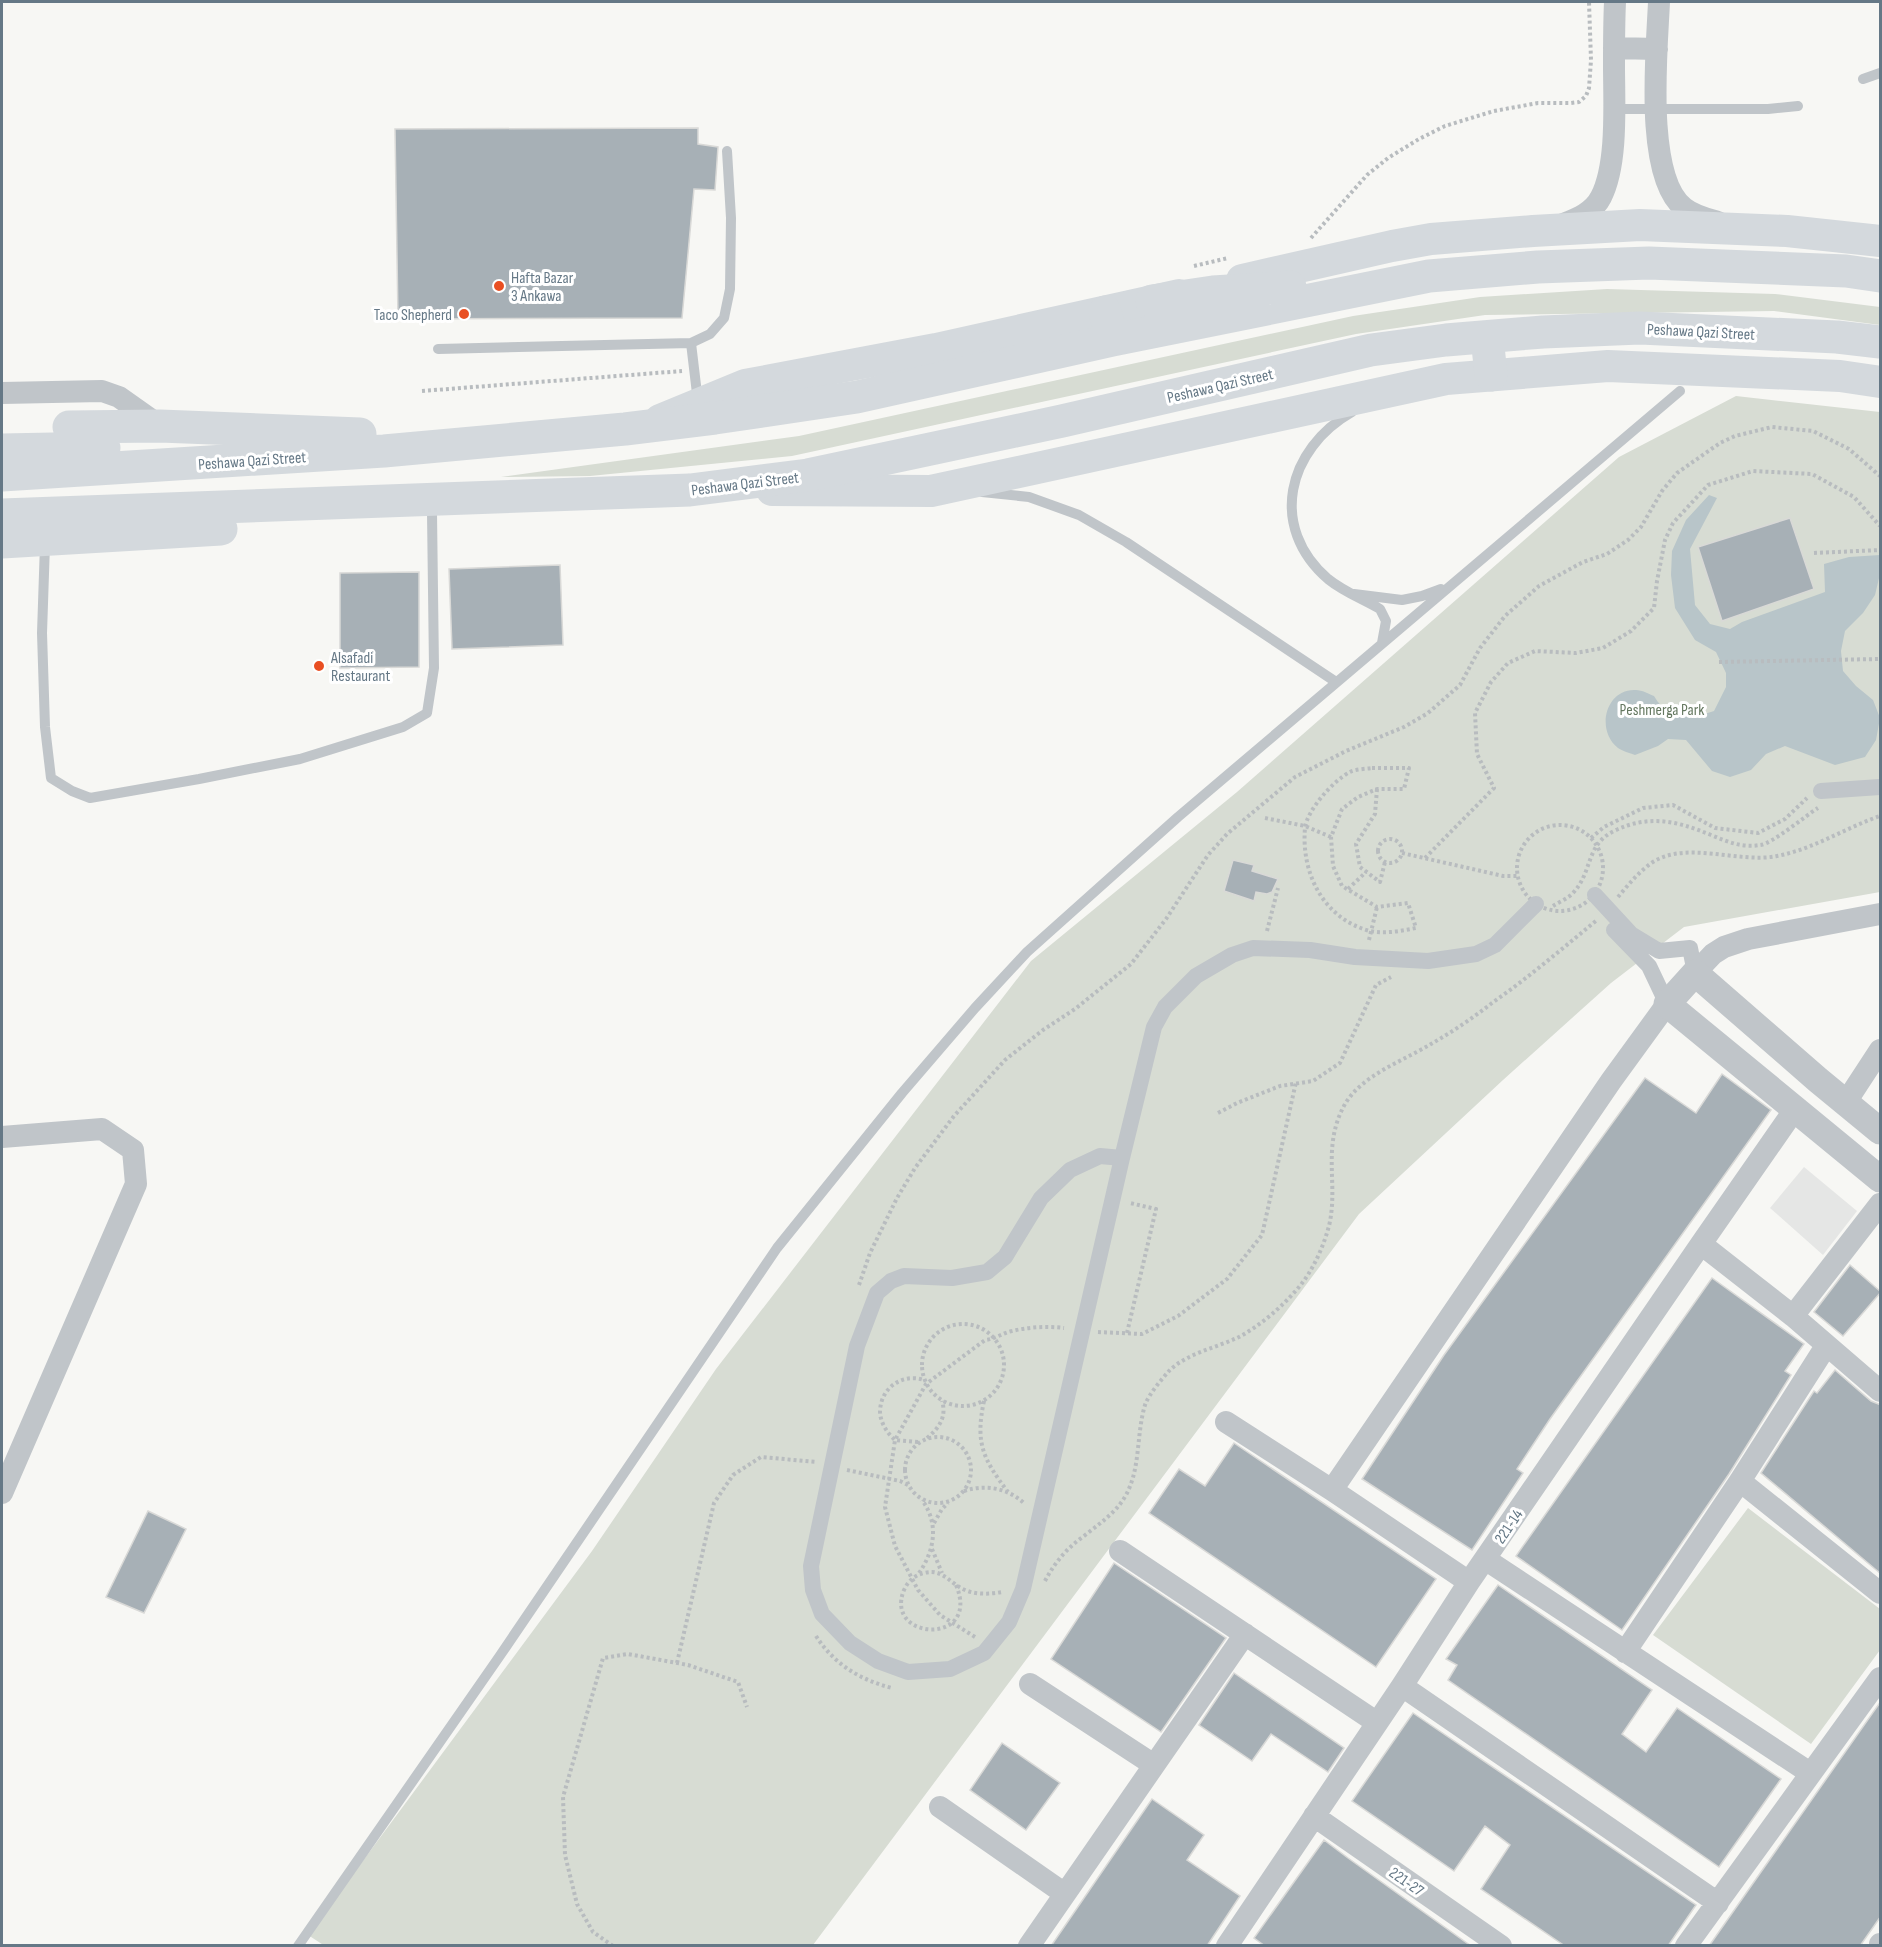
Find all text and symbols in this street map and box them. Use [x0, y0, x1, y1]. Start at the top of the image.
place label: Hafta Bazar 3 Ankawa [511, 269, 574, 306]
marker: Hafta Bazar 3 Ankawa [492, 279, 506, 293]
place label: Taco Shepherd [374, 306, 452, 325]
marker: Taco Shepherd [457, 307, 471, 321]
street label: Peshawa Qazi Street [1646, 320, 1756, 345]
street label: Peshawa Qazi Street [1165, 365, 1275, 408]
street label: Peshawa Qazi Street [197, 448, 307, 475]
street label: Peshawa Qazi Street [690, 468, 800, 501]
place label: Alsafadi Restaurant [330, 649, 390, 686]
marker: Alsafadi Restaurant [312, 659, 326, 673]
park label: Peshmerga Park [1620, 701, 1704, 720]
street label: 221-14 [1491, 1506, 1528, 1548]
street label: 221-27 [1385, 1864, 1428, 1901]

